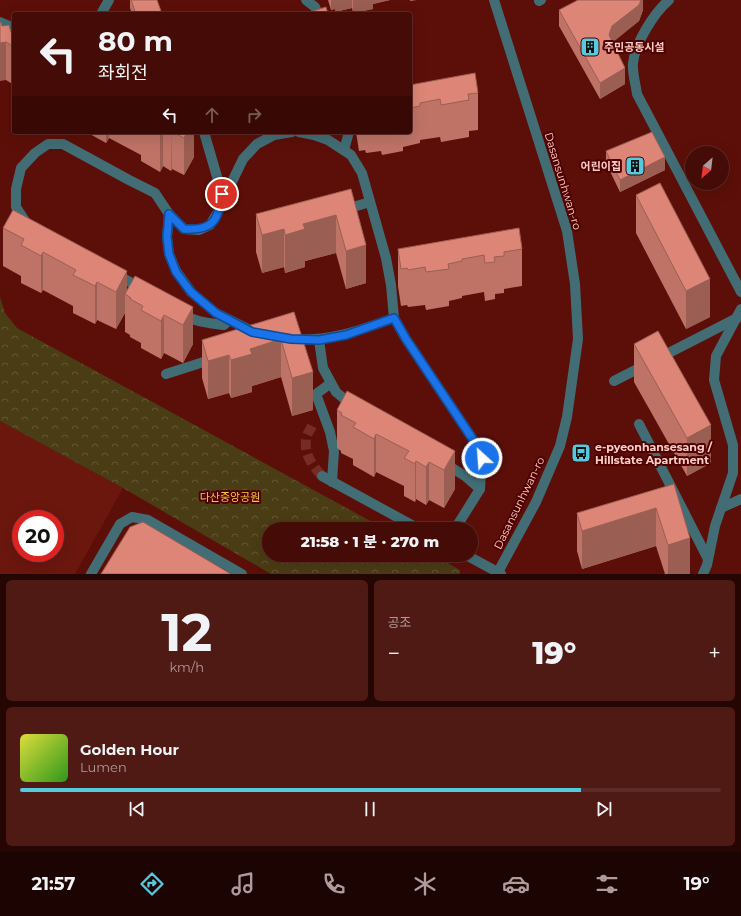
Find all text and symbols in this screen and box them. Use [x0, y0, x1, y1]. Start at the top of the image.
text: 80 m [98, 24, 173, 58]
icon: left [32, 28, 84, 80]
building icon: 주민공동시설 [579, 36, 601, 58]
place label: 주민공동시설 [604, 40, 665, 54]
text: 좌회전 [98, 62, 148, 84]
icon: left [159, 104, 181, 126]
icon: ahead [201, 104, 223, 126]
icon: right [243, 104, 265, 126]
street label: Dasansunhwan-ro [542, 131, 585, 231]
north arrow [685, 146, 729, 190]
map controls [685, 146, 729, 190]
building icon: 어린이집 [624, 155, 646, 177]
place label: 어린이집 [581, 159, 621, 173]
pin [205, 177, 239, 211]
icon: arrive [211, 183, 233, 205]
position arrow [461, 437, 503, 479]
place label: e-pyeonhansesang / Hillstate Apartment [595, 440, 713, 467]
bus stop icon: e-pyeonhansesang / Hillstate Apartment [570, 442, 592, 464]
street label: Dasansunhwan-ro [491, 454, 548, 552]
park label: 다산중앙공원 [200, 490, 260, 504]
speed limit sign: 20 [12, 510, 64, 562]
text: 21:58 · 1 분 · 270 m [301, 532, 439, 551]
text: 12 [161, 601, 212, 664]
text: 공조 [388, 614, 411, 630]
text: 19° [532, 635, 576, 672]
text: − [388, 640, 400, 667]
text: + [708, 640, 721, 667]
text: km/h [169, 659, 204, 675]
text: Golden Hour [80, 740, 179, 759]
text: Lumen [80, 759, 127, 775]
icon: previous [126, 798, 148, 820]
icon: pause [359, 798, 381, 820]
icon: next [593, 798, 615, 820]
icon: directions [138, 870, 166, 898]
icon: music [229, 870, 257, 898]
icon: phone [320, 870, 348, 898]
icon: climate [411, 870, 439, 898]
icon: car [502, 870, 530, 898]
icon: filters [593, 870, 621, 898]
text: 21:57 [31, 873, 75, 895]
text: 19° [684, 873, 710, 895]

